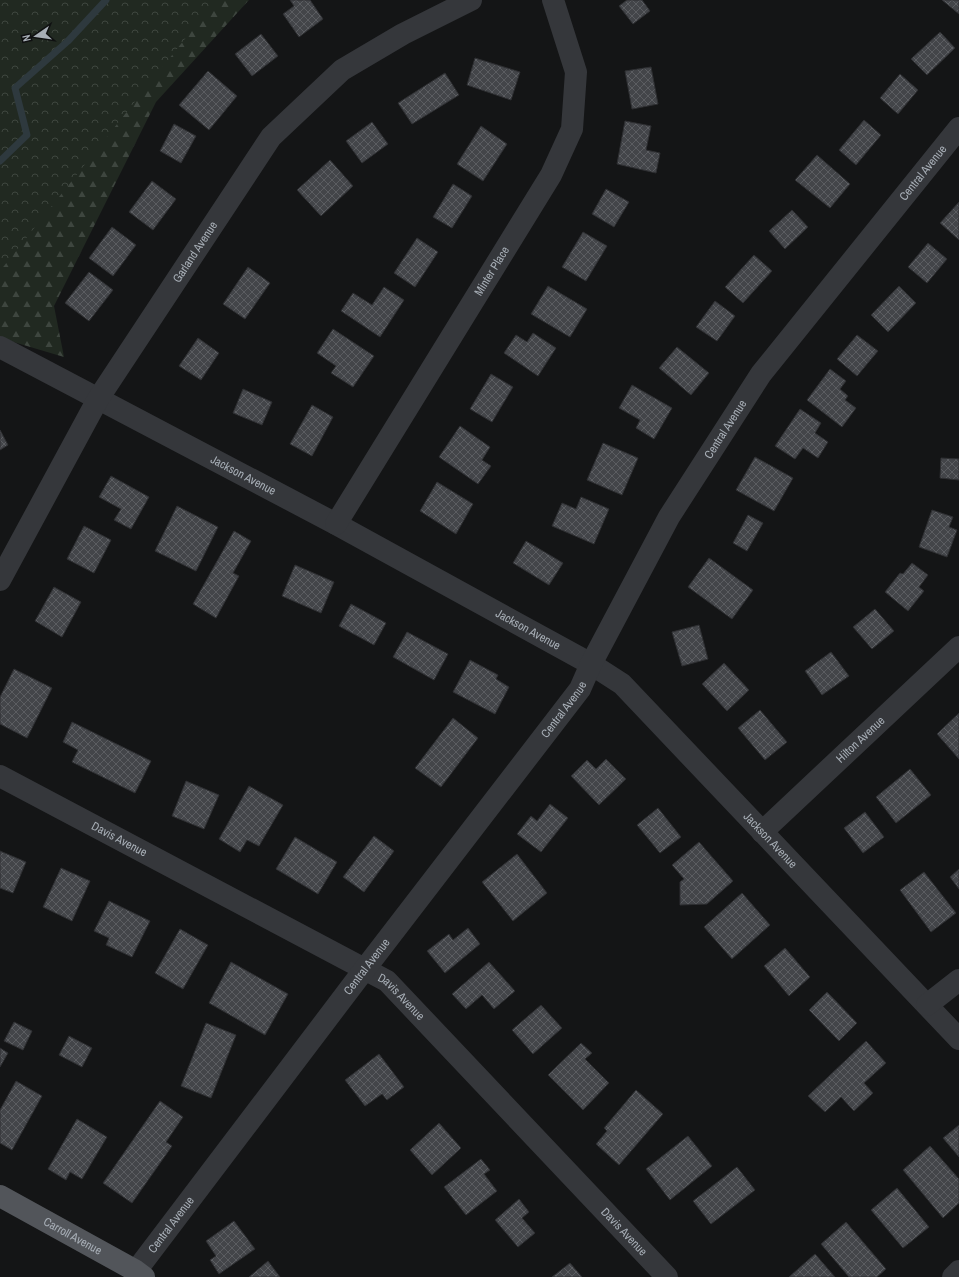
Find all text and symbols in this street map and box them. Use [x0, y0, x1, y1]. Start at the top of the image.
north arrow [16, 16, 56, 56]
text: N [19, 34, 34, 43]
street label: Central Avenue [896, 142, 950, 204]
street label: Garland Avenue [169, 218, 221, 286]
street label: Minter Place [470, 243, 513, 299]
street label: Central Avenue [700, 397, 750, 462]
street label: Jackson Avenue [208, 451, 279, 499]
street label: Jackson Avenue [493, 605, 563, 654]
street label: Central Avenue [537, 679, 590, 741]
street label: Hilton Avenue [833, 713, 888, 766]
street label: Jackson Avenue [740, 809, 801, 872]
street label: Davis Avenue [89, 818, 150, 860]
street label: Central Avenue [340, 935, 394, 998]
street label: Davis Avenue [375, 970, 428, 1024]
street label: Central Avenue [144, 1193, 198, 1256]
street label: Davis Avenue [597, 1204, 651, 1259]
street label: Carroll Avenue [41, 1214, 105, 1259]

